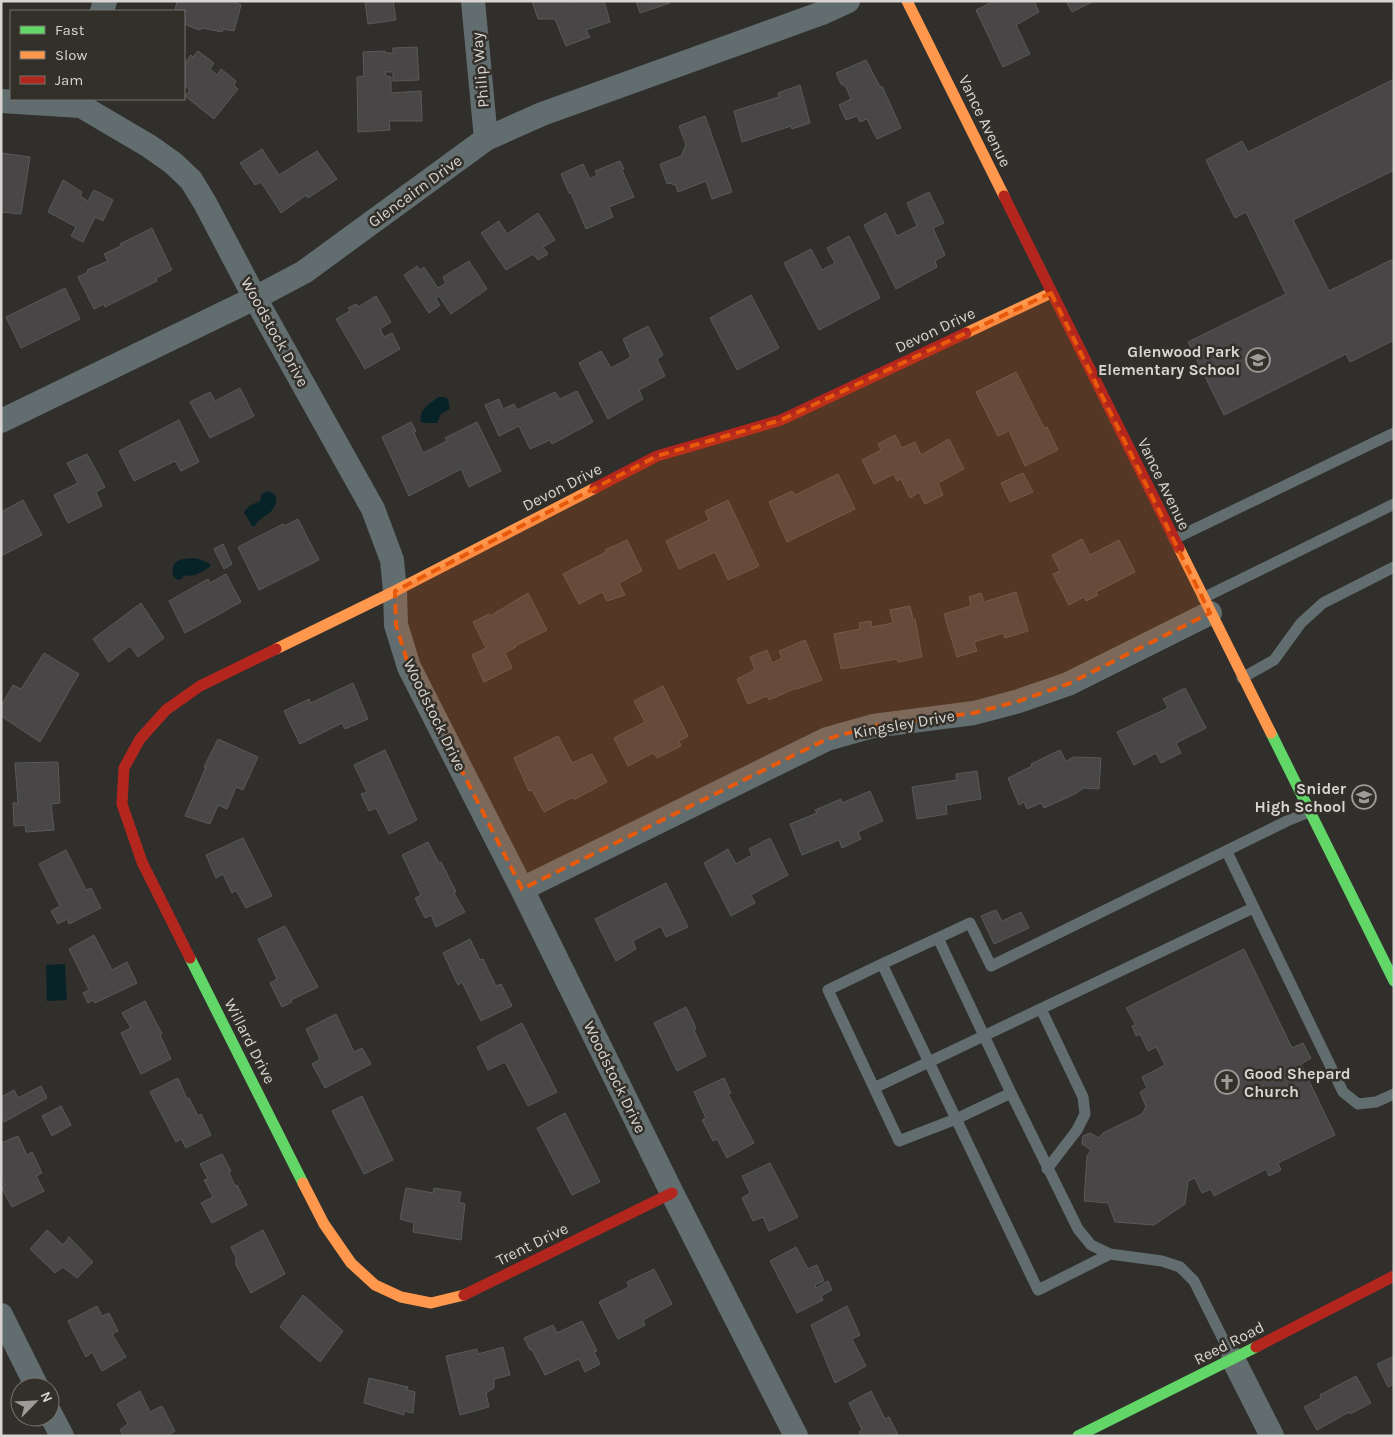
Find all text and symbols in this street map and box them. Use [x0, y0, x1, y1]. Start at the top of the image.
legend [10, 10, 185, 100]
text: Fast [55, 21, 85, 39]
street label: Philip Way [467, 31, 493, 109]
text: Slow [55, 46, 87, 64]
text: Jam [55, 71, 83, 89]
street label: Vance Avenue [955, 72, 1015, 170]
street label: Glencairn Drive [364, 151, 466, 231]
street label: Woodstock Drive [237, 274, 313, 390]
street label: Devon Drive [892, 303, 978, 357]
place label: Glenwood Park Elementary School [1098, 342, 1241, 379]
school or university icon: Glenwood Park Elementary School [1245, 347, 1271, 373]
street label: Vance Avenue [1134, 435, 1194, 533]
street label: Devon Drive [519, 459, 605, 515]
street label: Woodstock Drive [400, 656, 470, 774]
street label: Kingsley Drive [852, 706, 956, 742]
place label: Snider High School [1255, 779, 1347, 816]
school or university icon: Snider High School [1351, 784, 1377, 810]
street label: Willard Drive [220, 995, 280, 1087]
street label: Woodstock Drive [580, 1018, 650, 1136]
place label: Good Shepard Church [1244, 1064, 1351, 1101]
church icon: Good Shepard Church [1214, 1069, 1240, 1095]
street label: Trent Drive [493, 1218, 571, 1270]
street label: Reed Road [1191, 1317, 1267, 1369]
north arrow [10, 1377, 60, 1427]
text: N [37, 1389, 56, 1405]

